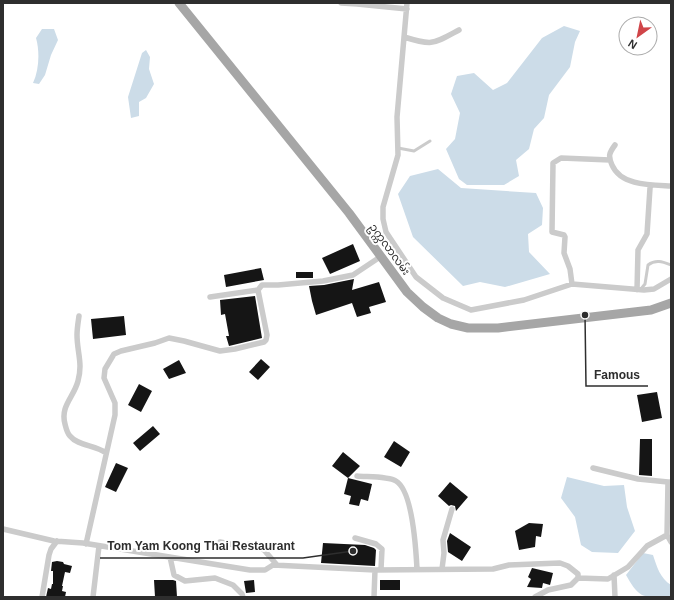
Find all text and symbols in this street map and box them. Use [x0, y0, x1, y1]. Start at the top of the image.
north arrow [618, 16, 658, 56]
text: N [626, 37, 639, 52]
street label: ဥက္ကလာလမ်း [365, 220, 414, 279]
callout: Famous [586, 362, 648, 386]
text: Famous [594, 368, 640, 382]
callout: Tom Yam Koong Thai Restaurant [100, 534, 303, 558]
text: Tom Yam Koong Thai Restaurant [107, 539, 295, 553]

